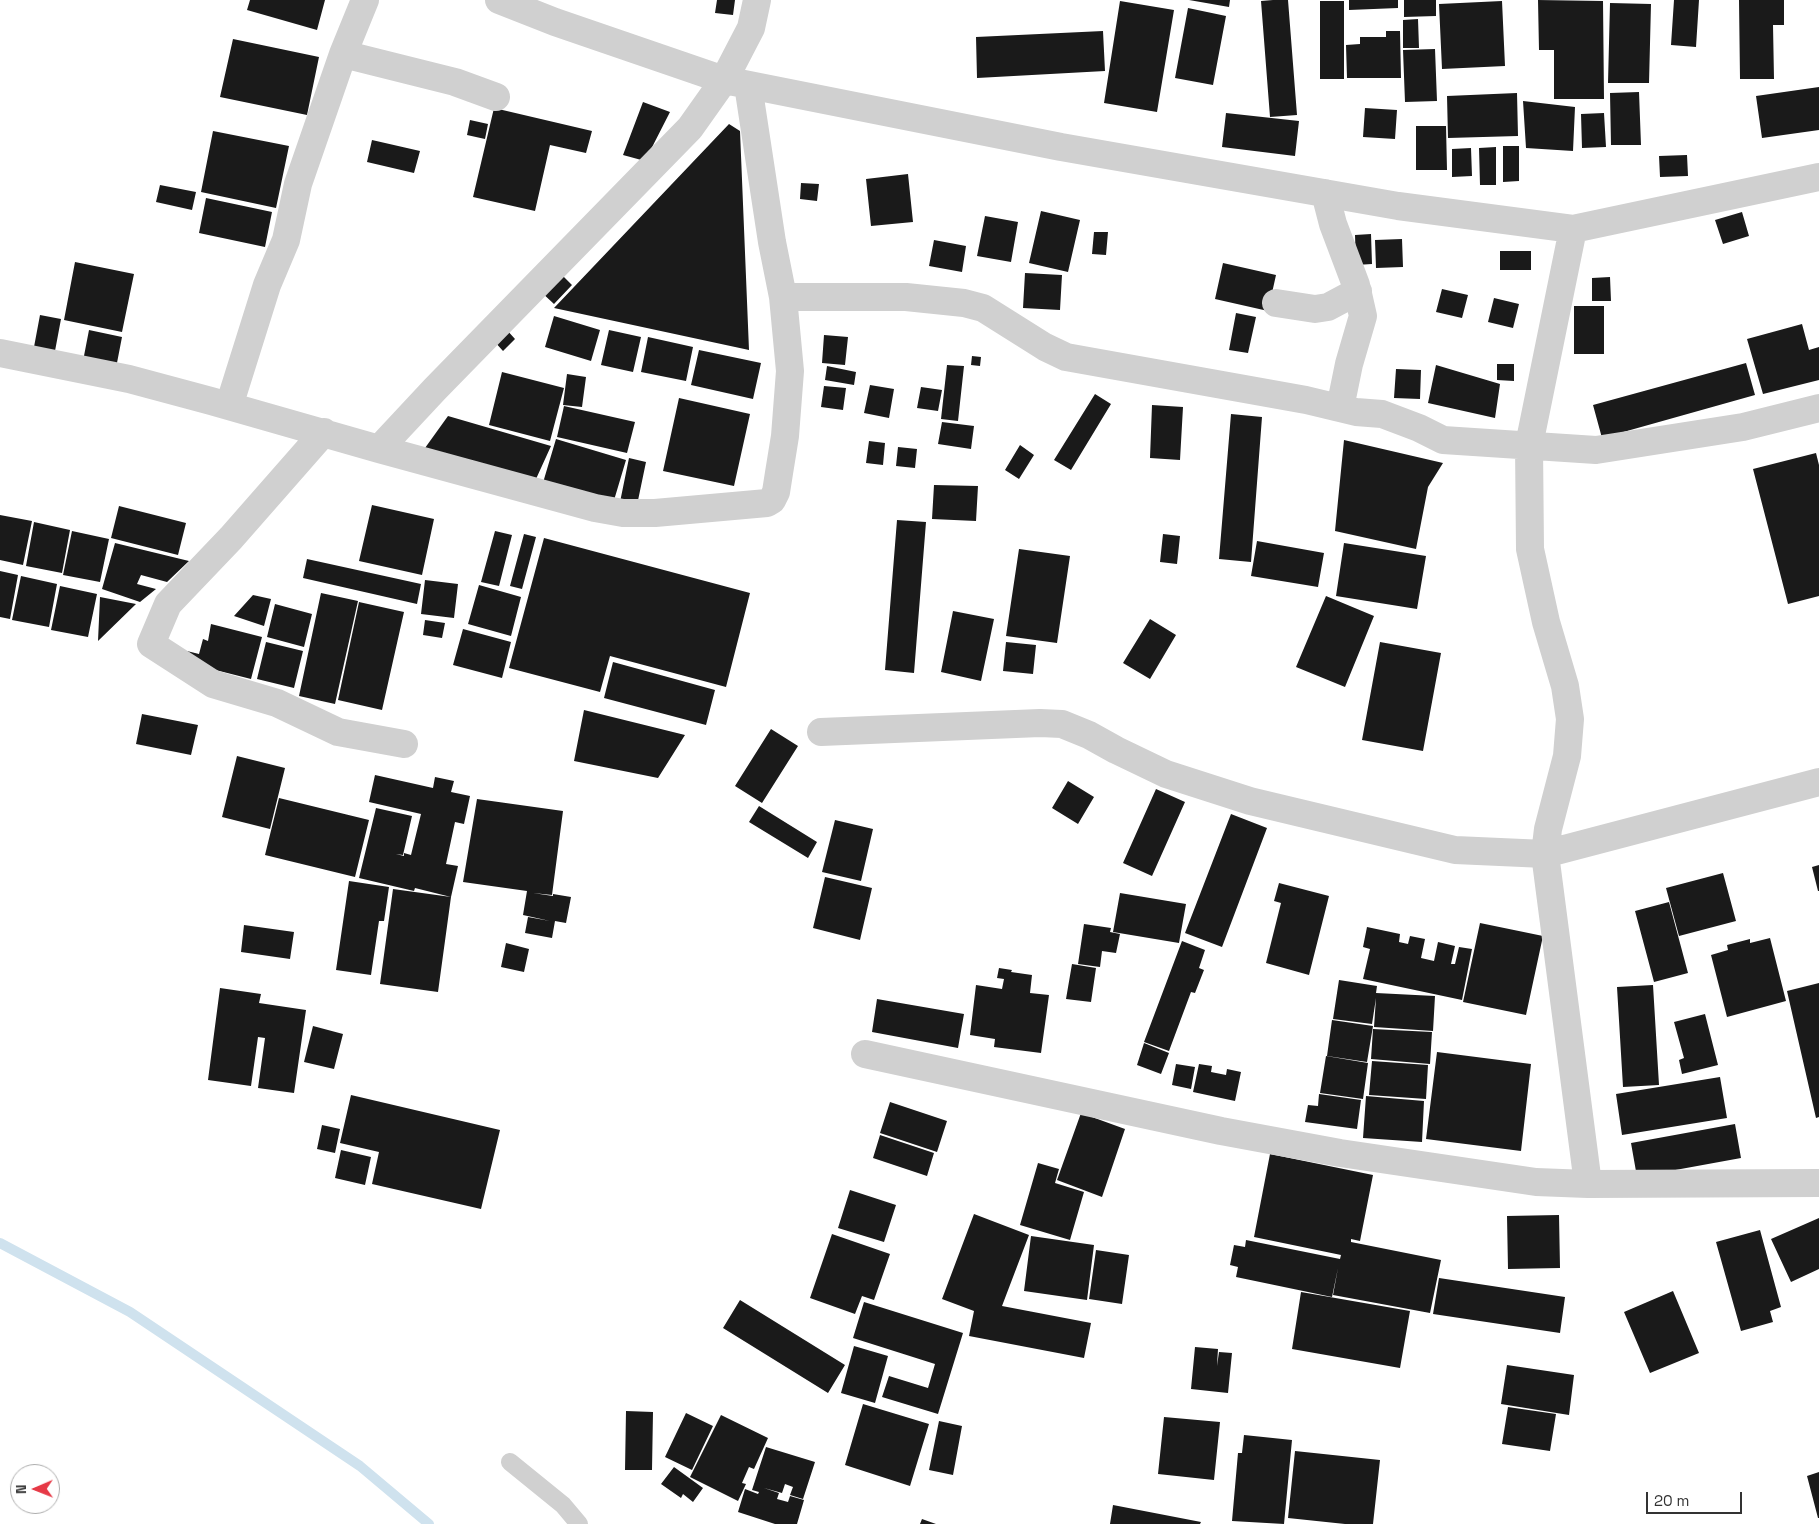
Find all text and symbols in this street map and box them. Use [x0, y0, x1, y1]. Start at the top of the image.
north arrow [10, 1464, 60, 1514]
scale bar [1649, 1482, 1745, 1514]
text: N [12, 1484, 30, 1494]
text: 20 m [1654, 1491, 1689, 1510]

